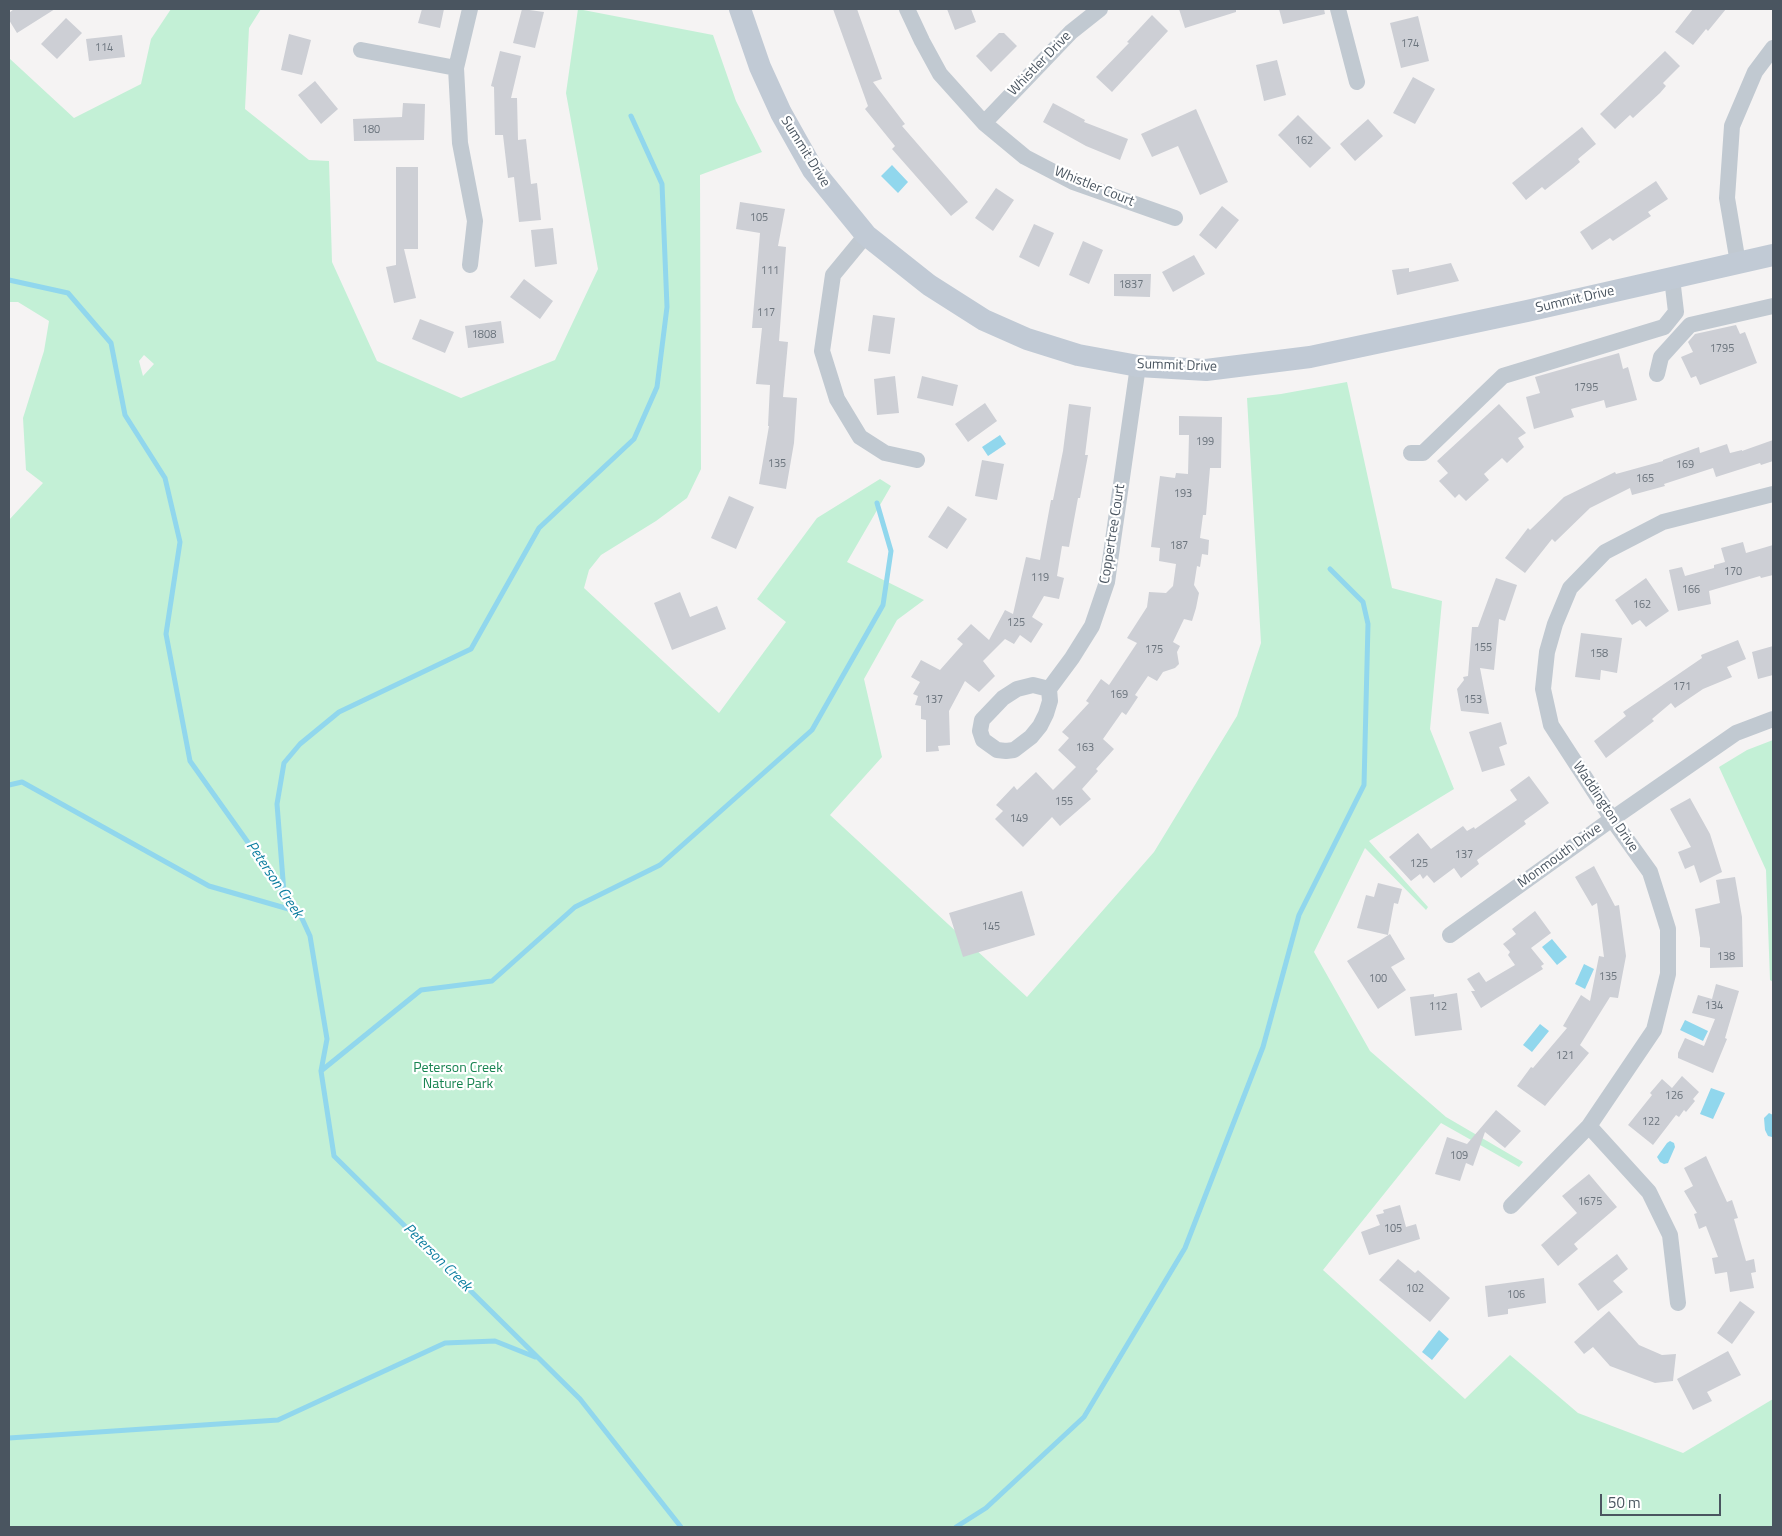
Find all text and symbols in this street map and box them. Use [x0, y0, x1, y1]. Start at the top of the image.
street label: Whistler Drive [1005, 28, 1075, 100]
house number: 174 [1401, 37, 1419, 51]
house number: 114 [95, 41, 113, 55]
street label: Summit Drive [777, 114, 833, 190]
house number: 180 [362, 123, 380, 137]
house number: 162 [1295, 134, 1313, 148]
street label: Whistler Court [1052, 163, 1136, 211]
house number: 105 [750, 211, 768, 225]
house number: 111 [761, 264, 779, 278]
house number: 1837 [1119, 278, 1143, 292]
street label: Summit Drive [1534, 283, 1616, 317]
house number: 117 [757, 306, 775, 320]
house number: 1808 [472, 328, 496, 342]
house number: 1795 [1710, 342, 1734, 356]
street label: Summit Drive [1137, 356, 1217, 376]
house number: 1795 [1574, 381, 1598, 395]
house number: 199 [1196, 435, 1214, 449]
house number: 135 [768, 457, 786, 471]
house number: 169 [1676, 458, 1694, 472]
house number: 165 [1636, 472, 1654, 486]
street label: Coppertree Court [1097, 483, 1129, 585]
house number: 193 [1174, 487, 1192, 501]
house number: 187 [1170, 539, 1188, 553]
house number: 170 [1724, 565, 1742, 579]
house number: 119 [1031, 571, 1049, 585]
house number: 166 [1682, 583, 1700, 597]
house number: 162 [1633, 598, 1651, 612]
house number: 125 [1007, 616, 1025, 630]
house number: 155 [1474, 641, 1492, 655]
house number: 175 [1145, 643, 1163, 657]
house number: 158 [1590, 647, 1608, 661]
house number: 171 [1673, 680, 1691, 694]
house number: 169 [1110, 688, 1128, 702]
house number: 137 [925, 693, 943, 707]
house number: 153 [1464, 693, 1482, 707]
house number: 163 [1076, 741, 1094, 755]
street label: Waddington Drive [1569, 759, 1641, 855]
house number: 155 [1055, 795, 1073, 809]
house number: 149 [1010, 812, 1028, 826]
street label: Monmouth Drive [1515, 820, 1605, 892]
water label: Peterson Creek [242, 838, 306, 922]
house number: 137 [1455, 848, 1473, 862]
house number: 125 [1410, 857, 1428, 871]
house number: 145 [982, 920, 1000, 934]
house number: 138 [1717, 950, 1735, 964]
house number: 135 [1599, 970, 1617, 984]
house number: 100 [1369, 972, 1387, 986]
house number: 134 [1705, 999, 1723, 1013]
house number: 112 [1429, 1000, 1447, 1014]
house number: 121 [1556, 1049, 1574, 1063]
park label: Peterson Creek Nature Park [413, 1061, 503, 1094]
house number: 126 [1665, 1089, 1683, 1103]
house number: 122 [1642, 1115, 1660, 1129]
house number: 109 [1450, 1149, 1468, 1163]
house number: 1675 [1578, 1195, 1602, 1209]
water label: Peterson Creek [399, 1220, 475, 1296]
house number: 105 [1384, 1222, 1402, 1236]
house number: 102 [1406, 1282, 1424, 1296]
house number: 106 [1507, 1288, 1525, 1302]
scale bar [1602, 1484, 1723, 1516]
text: 50 m [1608, 1491, 1641, 1514]

